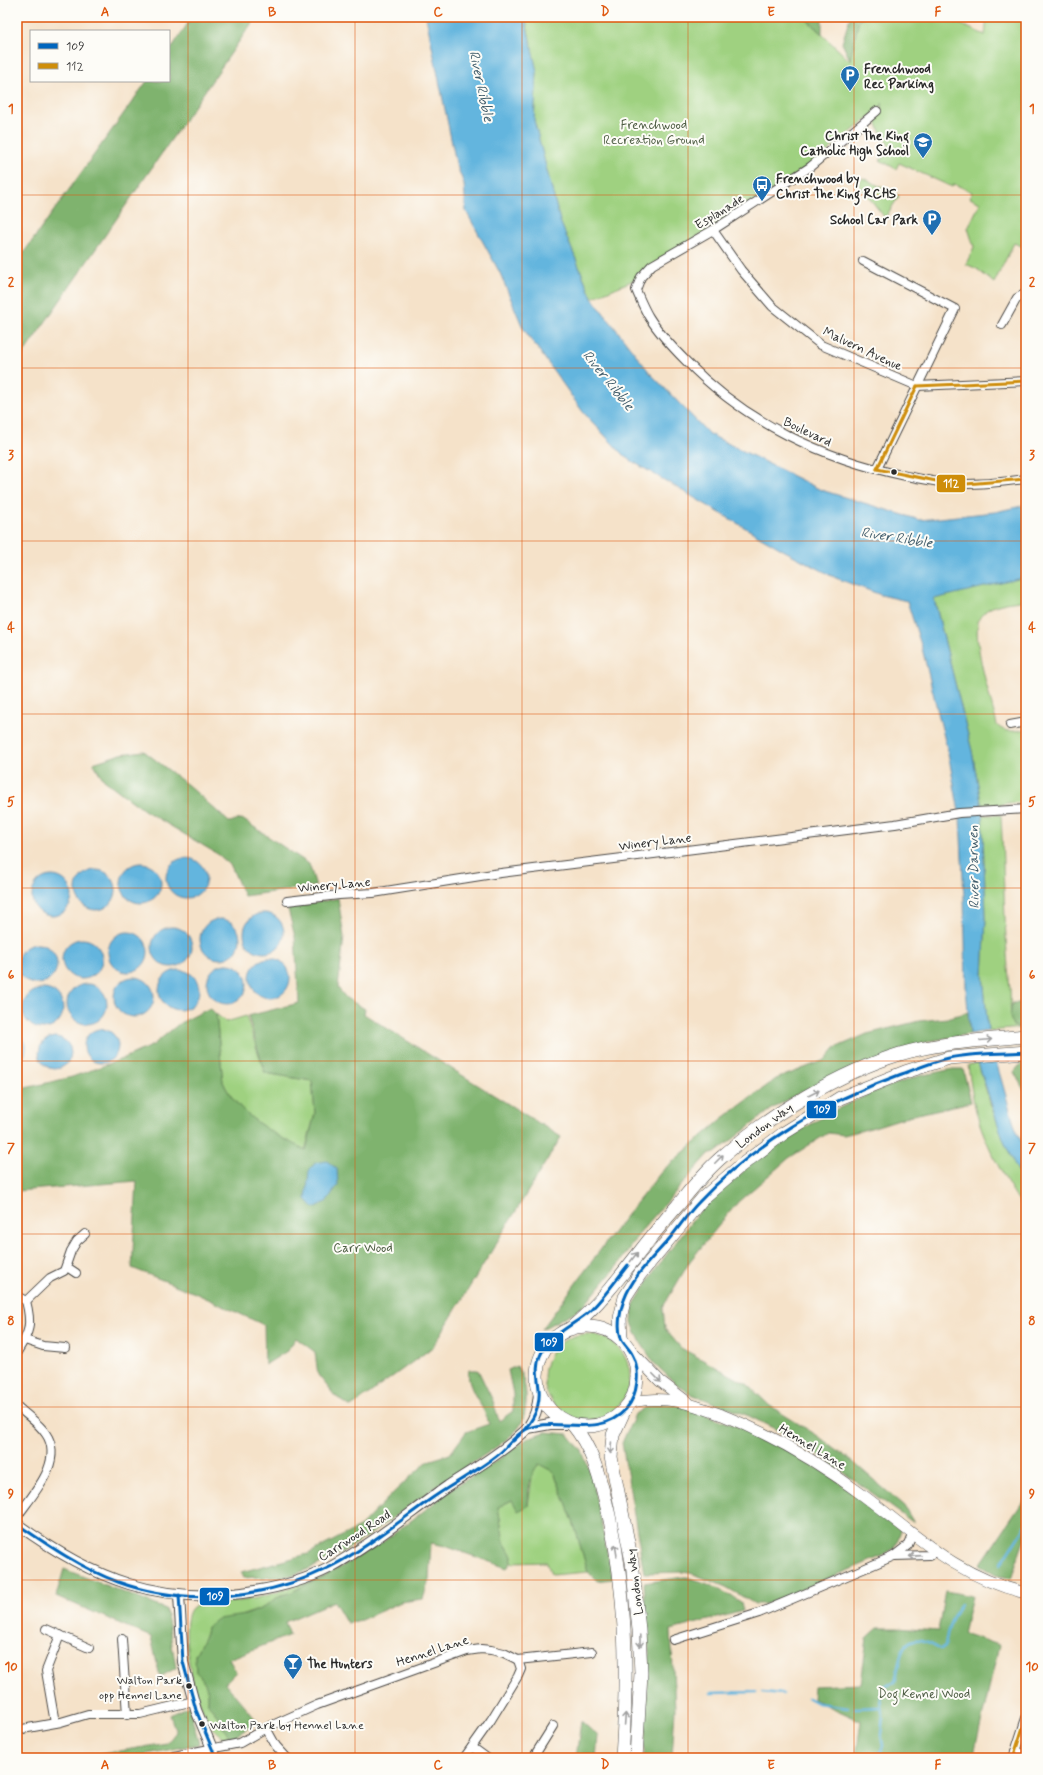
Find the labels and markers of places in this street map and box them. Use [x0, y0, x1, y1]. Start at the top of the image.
place label: Frenchwood Rec Parking [864, 61, 934, 94]
parking icon: Frenchwood Rec Parking [839, 64, 861, 92]
place label: Christ The King Catholic High School [800, 128, 909, 162]
school or university icon: Christ The King Catholic High School [912, 131, 934, 159]
place label: Frenchwood by Christ The King RCHS [776, 171, 897, 206]
bus stop icon: Frenchwood by Christ The King RCHS [751, 174, 773, 202]
parking icon: School Car Park [921, 208, 943, 236]
place label: School Car Park [830, 212, 919, 229]
unlabelled marker [889, 467, 899, 477]
bar icon: The Hunters [282, 1652, 304, 1680]
place label: The Hunters [307, 1656, 373, 1673]
place label: Walton Park opp Hennel Lane [99, 1673, 182, 1704]
marker: Walton Park opp Hennel Lane [184, 1681, 194, 1691]
place label: Walton Park by Hennel Lane [210, 1718, 364, 1734]
marker: Walton Park by Hennel Lane [197, 1719, 207, 1729]

